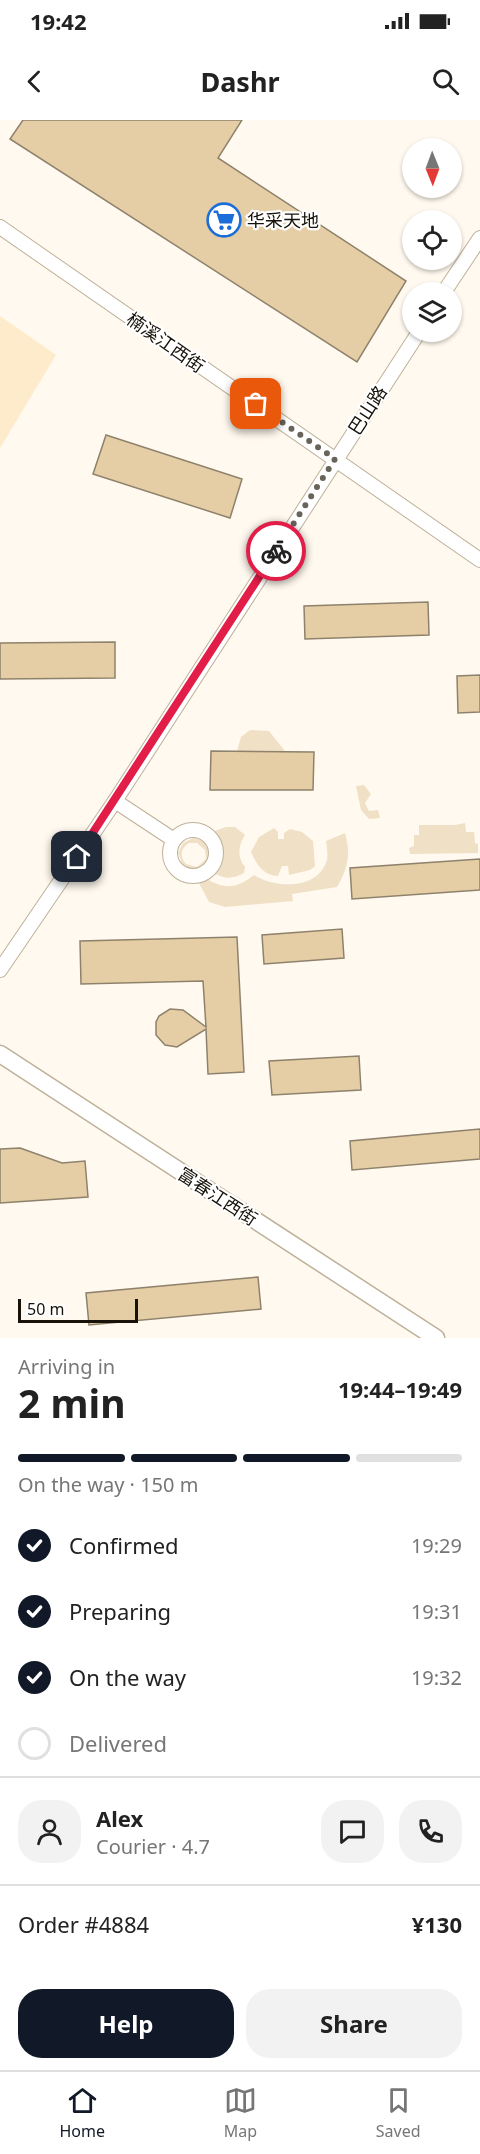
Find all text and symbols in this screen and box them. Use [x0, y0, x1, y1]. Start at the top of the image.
text: 19:42 [30, 6, 87, 36]
text: Dashr [200, 63, 280, 100]
icon: back [18, 65, 51, 98]
icon: search [429, 65, 462, 98]
north arrow [402, 138, 462, 198]
map controls [402, 138, 462, 342]
supermarket icon: 华采天地 [206, 202, 242, 238]
place label: 华采天地 [247, 208, 319, 232]
button: locate [402, 210, 462, 270]
button: layers [402, 282, 462, 342]
street label: 楠溪江西街 [122, 306, 210, 378]
pin [230, 378, 281, 429]
street label: 巴山路 [342, 381, 392, 439]
icon: bag [239, 387, 272, 420]
courier [246, 521, 306, 581]
icon: bike [260, 535, 293, 568]
pin [51, 831, 102, 882]
icon: home [60, 840, 93, 873]
street label: 富春江西街 [174, 1161, 262, 1231]
scale bar [18, 1296, 138, 1324]
text: 50 m [27, 1298, 64, 1320]
text: Arriving in [18, 1353, 115, 1380]
text: 19:44–19:49 [338, 1374, 462, 1404]
text: 2 min [18, 1376, 125, 1429]
text: On the way · 150 m [18, 1471, 198, 1498]
icon: check [18, 1529, 51, 1562]
text: Confirmed [69, 1530, 179, 1560]
text: 19:29 [411, 1532, 462, 1559]
icon: check [18, 1595, 51, 1628]
text: Preparing [69, 1596, 171, 1626]
text: 19:31 [411, 1598, 462, 1625]
icon: check [18, 1661, 51, 1694]
text: On the way [69, 1662, 186, 1692]
text: 19:32 [411, 1664, 462, 1691]
text: Delivered [69, 1728, 167, 1758]
button: person [18, 1800, 81, 1863]
button: chat [321, 1800, 384, 1863]
button: phone [399, 1800, 462, 1863]
text: Alex [96, 1803, 143, 1833]
text: Courier · 4.7 [96, 1833, 210, 1860]
text: Order #4884 [18, 1909, 149, 1939]
text: ¥130 [412, 1909, 462, 1939]
button: Help [18, 1989, 234, 2058]
button: Share [246, 1989, 462, 2058]
tab: Home [59, 2084, 105, 2142]
tab: Map [224, 2084, 257, 2142]
tab: Saved [376, 2084, 421, 2142]

